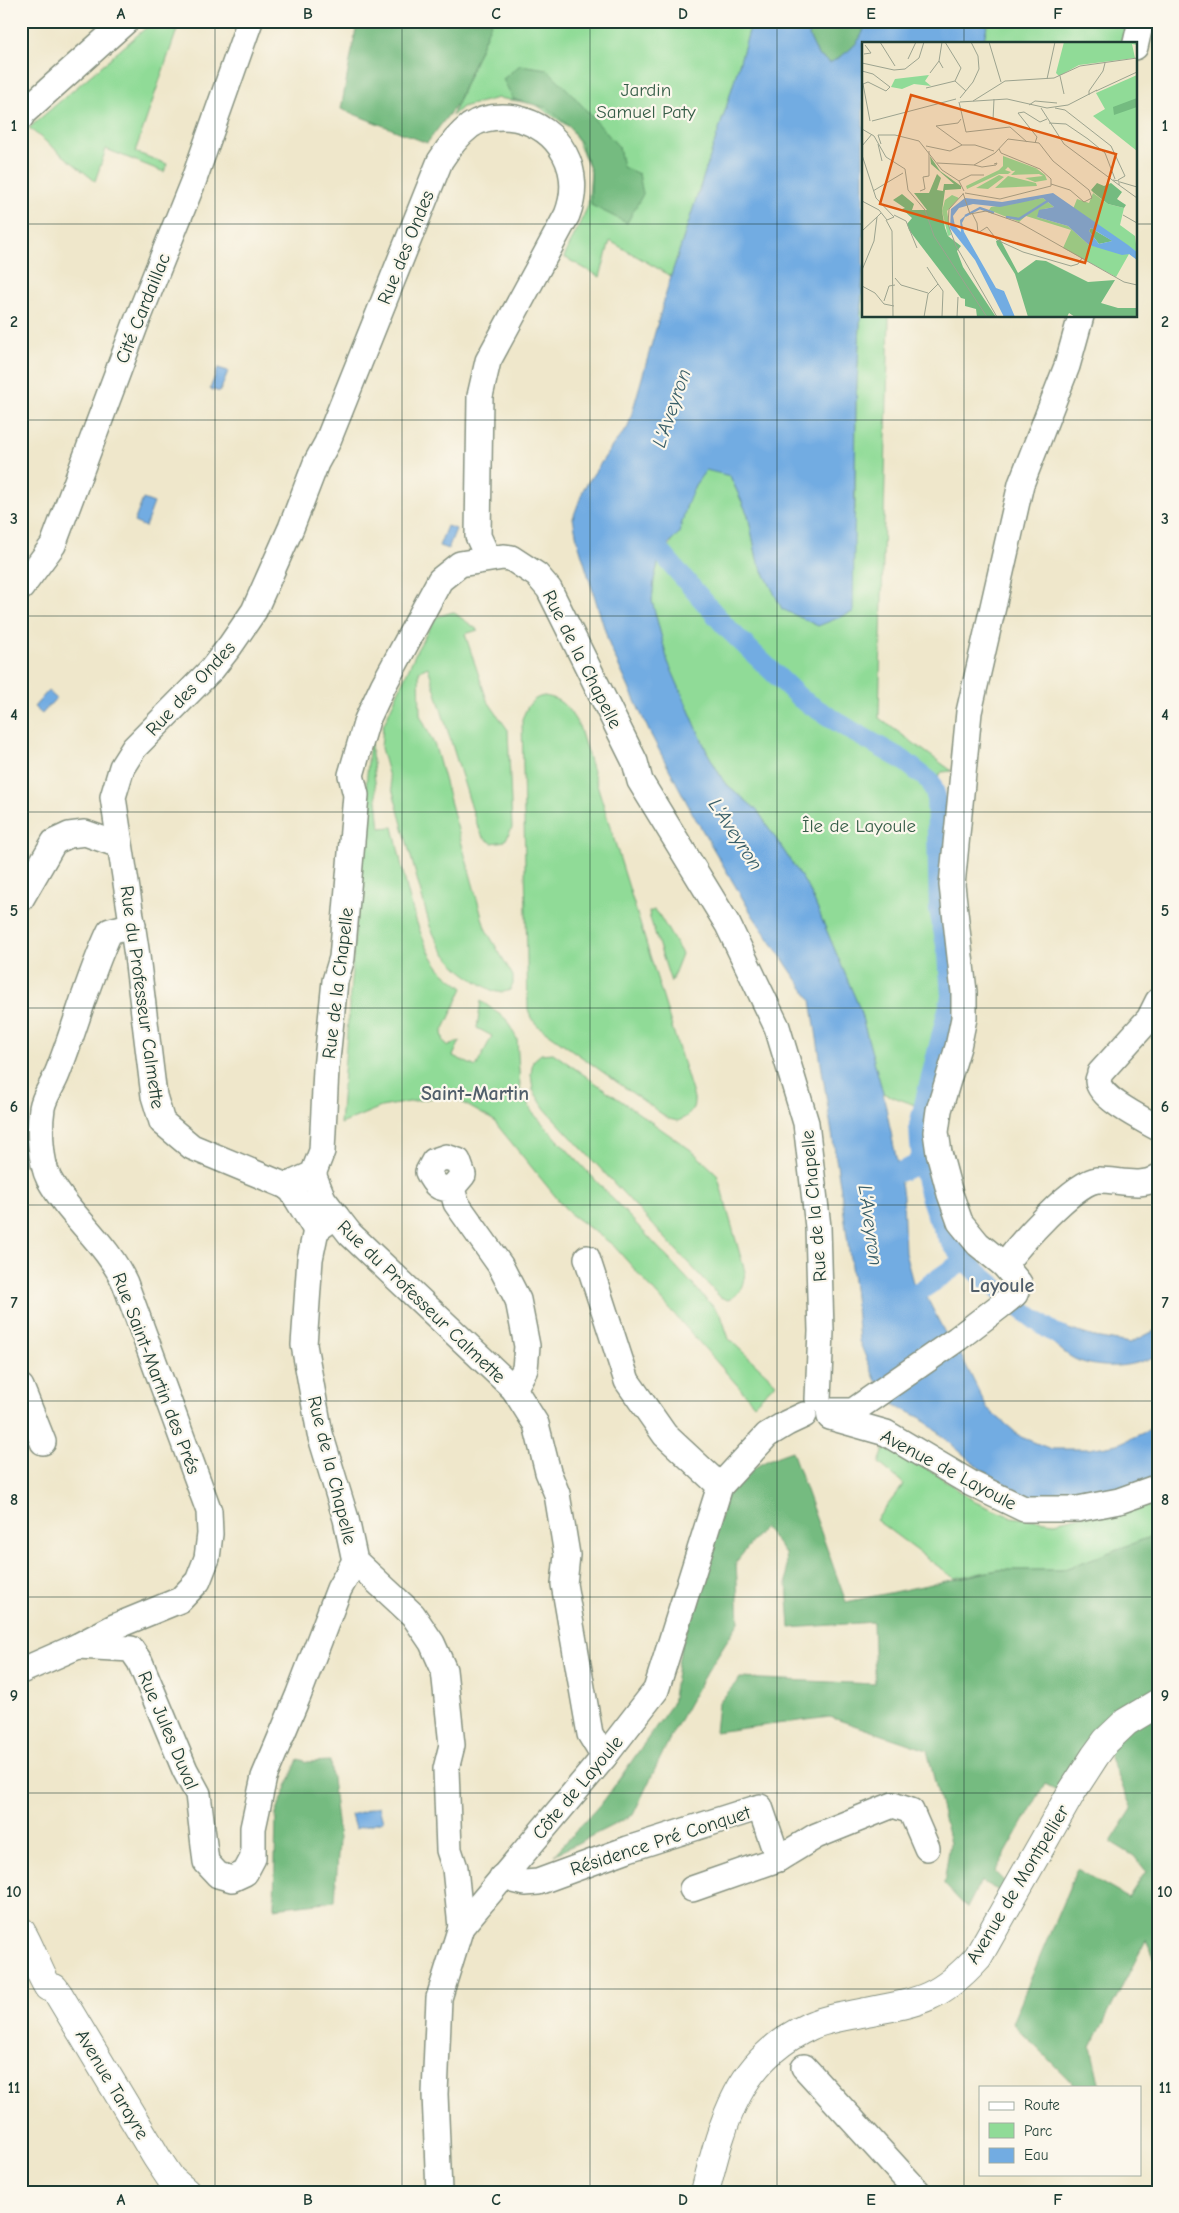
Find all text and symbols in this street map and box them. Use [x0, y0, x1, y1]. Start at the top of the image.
text: A [117, 5, 126, 23]
text: B [303, 5, 313, 23]
text: C [491, 5, 501, 23]
text: D [678, 5, 688, 23]
text: E [866, 5, 876, 23]
text: F [1053, 5, 1063, 23]
inset map [862, 42, 1136, 318]
park label: Jardin Samuel Paty [596, 79, 696, 123]
text: 1 [11, 117, 17, 135]
text: 1 [1162, 117, 1168, 135]
street label: Rue des Ondes [373, 187, 439, 308]
street label: Cité Cardaillac [111, 250, 175, 367]
text: 2 [10, 313, 18, 331]
text: 2 [1161, 313, 1169, 331]
water label: L'Aveyron [647, 366, 696, 450]
text: 3 [10, 510, 18, 528]
text: 3 [1161, 510, 1169, 528]
street label: Rue de la Chapelle [538, 587, 626, 732]
street label: Rue des Ondes [141, 637, 240, 740]
text: 4 [10, 706, 18, 724]
text: 4 [1161, 706, 1169, 724]
water label: L'Aveyron [704, 794, 767, 875]
park label: Île de Layoule [802, 815, 916, 837]
street label: Rue du Professeur Calmette [115, 884, 169, 1110]
text: 5 [10, 902, 18, 920]
text: 5 [1161, 902, 1169, 920]
street label: Rue de la Chapelle [318, 906, 358, 1060]
district label: Saint-Martin [421, 1082, 529, 1105]
text: 6 [10, 1098, 18, 1116]
text: 6 [1161, 1098, 1169, 1116]
street label: Rue de la Chapelle [796, 1129, 832, 1283]
water label: L'Aveyron [853, 1183, 888, 1267]
street label: Rue du Professeur Calmette [333, 1216, 510, 1388]
street label: Rue Saint-Martin des Prés [107, 1270, 205, 1477]
district label: Layoule [970, 1274, 1034, 1297]
text: 7 [10, 1294, 18, 1312]
text: 7 [1161, 1294, 1169, 1312]
street label: Rue de la Chapelle [303, 1394, 361, 1547]
street label: Avenue de Layoule [877, 1425, 1020, 1515]
text: 8 [10, 1491, 18, 1509]
text: 8 [1161, 1491, 1169, 1509]
street label: Rue Jules Duval [133, 1668, 203, 1793]
text: 9 [10, 1687, 18, 1705]
text: 9 [1161, 1687, 1169, 1705]
street label: Côte de Layoule [528, 1731, 628, 1844]
street label: Résidence Pré Conquet [567, 1801, 754, 1880]
street label: Avenue de Montpellier [962, 1801, 1074, 1968]
text: 10 [6, 1883, 22, 1901]
text: 10 [1157, 1883, 1173, 1901]
street label: Avenue Tarayre [71, 2026, 154, 2143]
text: 11 [8, 2079, 20, 2097]
text: 11 [1159, 2079, 1171, 2097]
legend [979, 2086, 1142, 2176]
text: Route [1024, 2096, 1060, 2114]
text: Parc [1024, 2122, 1052, 2140]
text: Eau [1024, 2146, 1048, 2164]
text: A [117, 2191, 126, 2209]
text: B [303, 2191, 313, 2209]
text: C [491, 2191, 501, 2209]
text: D [678, 2191, 688, 2209]
text: E [866, 2191, 876, 2209]
text: F [1053, 2191, 1063, 2209]

